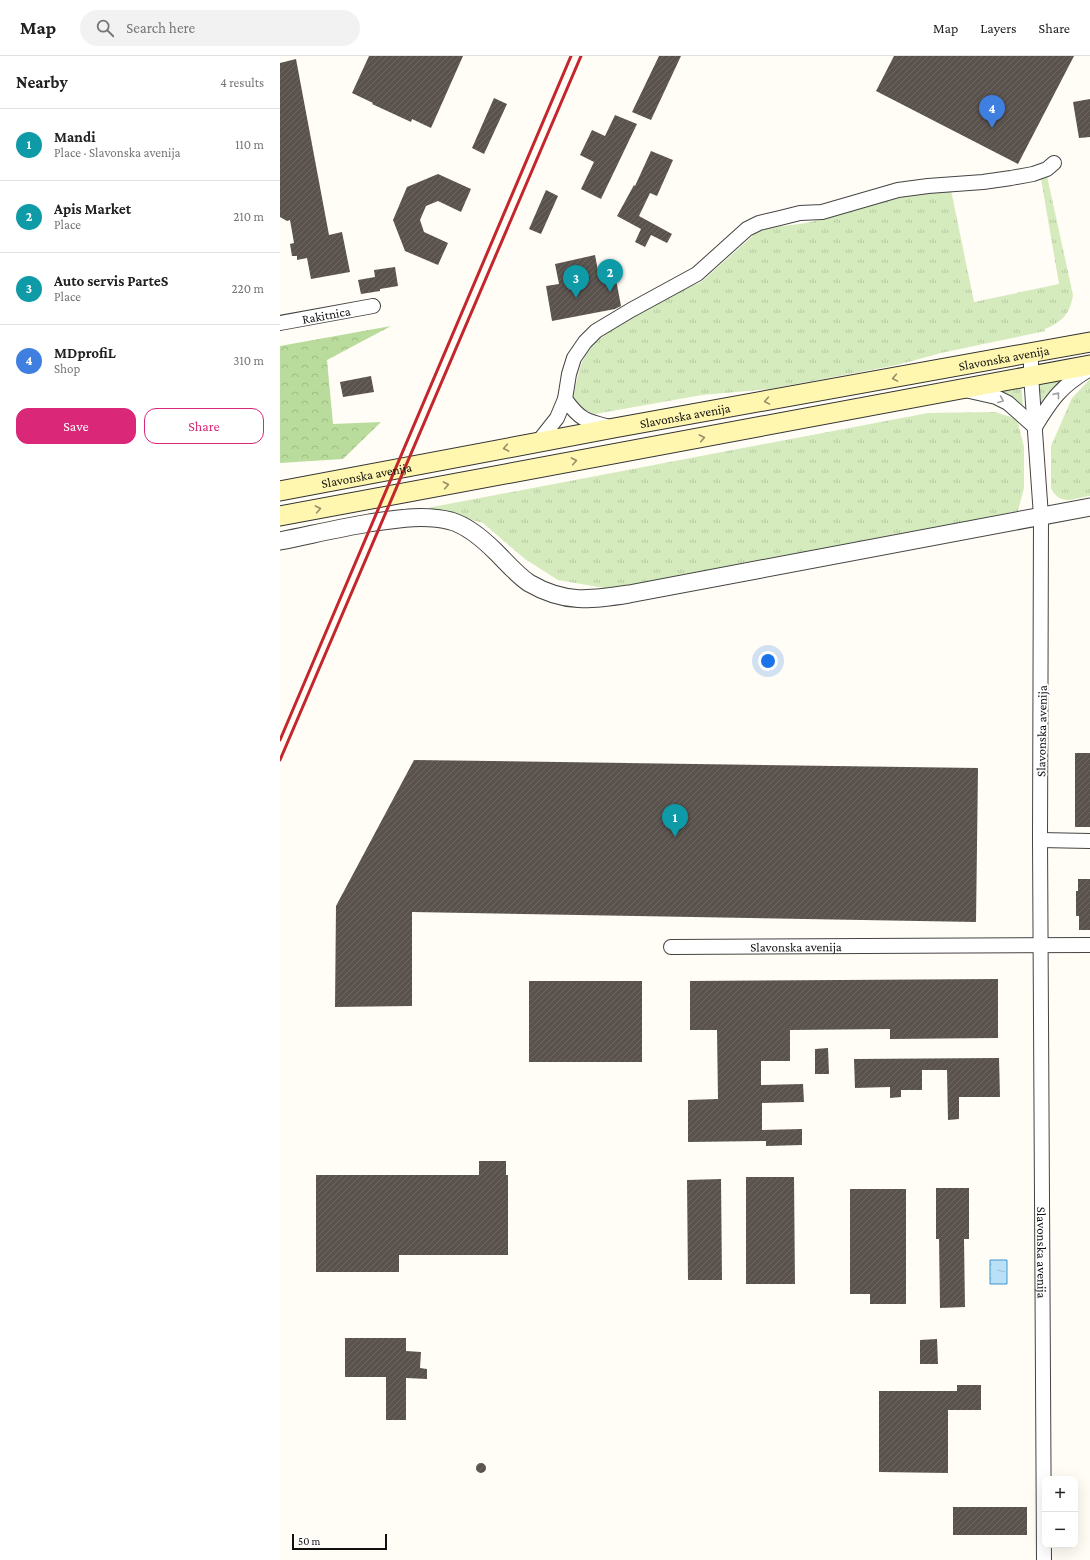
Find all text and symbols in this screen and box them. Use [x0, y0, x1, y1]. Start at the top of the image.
search box [80, 10, 360, 46]
text: Map [20, 17, 56, 38]
icon: search [94, 17, 116, 39]
text: Search here [126, 20, 195, 36]
text: Map [933, 20, 958, 36]
text: Layers [980, 20, 1017, 36]
text: Share [1039, 20, 1070, 36]
text: Nearby [16, 73, 68, 92]
text: 4 results [220, 75, 264, 90]
pin: 4 [979, 95, 1005, 128]
text: Mandi [54, 129, 96, 145]
text: 1 [27, 137, 31, 152]
text: 110 m [235, 137, 264, 152]
text: Place · Slavonska avenija [54, 145, 181, 160]
text: Apis Market [54, 201, 131, 217]
text: 2 [26, 209, 32, 224]
text: 210 m [233, 209, 264, 224]
text: Place [54, 217, 81, 232]
pin: 2 [597, 259, 623, 292]
pin: 3 [563, 265, 589, 298]
text: Auto servis ParteS [54, 273, 168, 289]
text: 3 [26, 281, 32, 296]
text: 220 m [231, 281, 264, 296]
text: Place [54, 289, 81, 304]
street label: Rakitnica [301, 303, 352, 327]
street label: Slavonska avenija [957, 343, 1050, 374]
text: MDprofiL [54, 345, 116, 361]
text: 4 [25, 353, 33, 368]
text: 310 m [233, 353, 264, 368]
text: Shop [54, 361, 80, 376]
one-way arrow [892, 373, 898, 382]
one-way arrow [1052, 392, 1059, 399]
one-way arrow [997, 395, 1005, 403]
one-way arrow [764, 396, 770, 405]
street label: Slavonska avenija [639, 400, 732, 431]
button: Save [16, 408, 136, 444]
button: Share [144, 408, 264, 444]
one-way arrow [699, 434, 705, 442]
one-way arrow [503, 444, 510, 452]
one-way arrow [571, 458, 577, 466]
street label: Slavonska avenija [320, 459, 413, 491]
one-way arrow [443, 481, 449, 490]
one-way arrow [315, 505, 321, 513]
your location [758, 651, 778, 671]
street label: Slavonska avenija [1033, 685, 1051, 777]
pin: 1 [662, 804, 688, 837]
street label: Slavonska avenija [750, 939, 842, 955]
street label: Slavonska avenija [1033, 1207, 1050, 1299]
map controls [1042, 1476, 1078, 1548]
button: + [1042, 1476, 1078, 1512]
button: − [1042, 1512, 1078, 1548]
scale bar [292, 1532, 387, 1551]
text: 50 m [298, 1535, 320, 1547]

